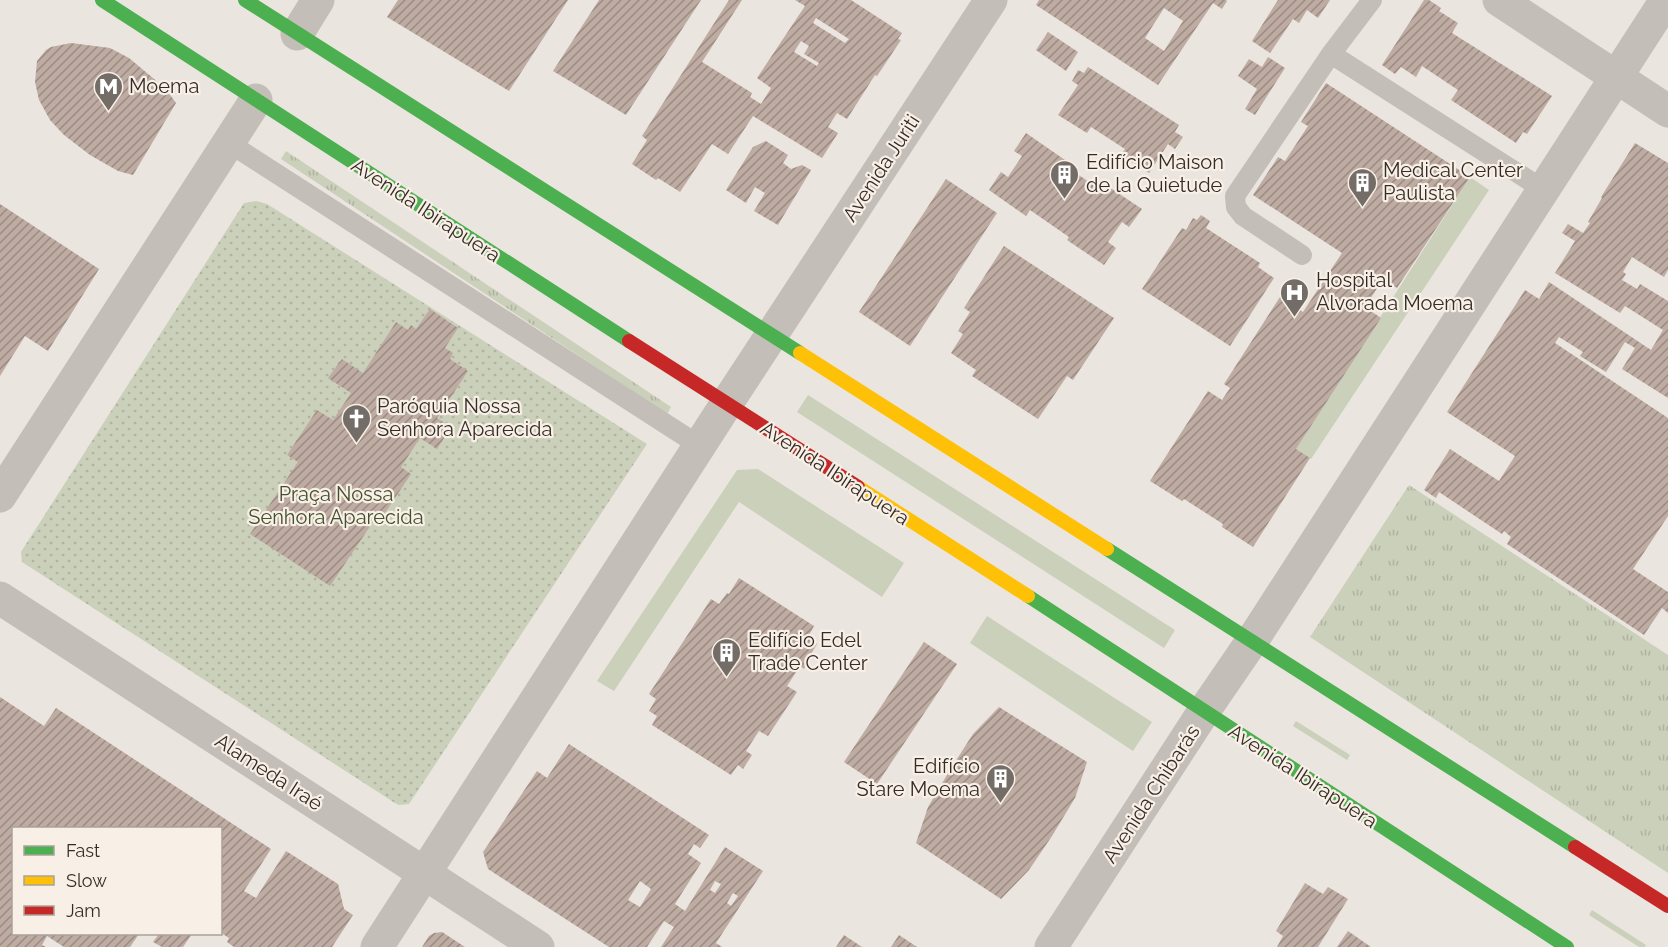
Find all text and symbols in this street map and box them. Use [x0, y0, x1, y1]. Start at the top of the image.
metro station icon: Moema [92, 70, 124, 112]
place label: Moema [129, 74, 199, 98]
street label: Avenida Juriti [838, 110, 924, 226]
place label: Edifício Maison de la Quietude [1086, 150, 1224, 197]
street label: Avenida Ibirapuera [347, 153, 505, 267]
building icon: Edifício Maison de la Quietude [1049, 158, 1081, 200]
place label: Medical Center Paulista [1383, 158, 1523, 205]
building icon: Medical Center Paulista [1346, 166, 1378, 208]
place label: Hospital Alvorada Moema [1316, 268, 1473, 315]
hospital icon: Hospital Alvorada Moema [1279, 276, 1311, 318]
place label: Paróquia Nossa Senhora Aparecida [377, 394, 552, 441]
church icon: Paróquia Nossa Senhora Aparecida [340, 402, 372, 444]
street label: Avenida Ibirapuera [756, 416, 914, 530]
park label: Praça Nossa Senhora Aparecida [248, 482, 424, 529]
place label: Edifício Edel Trade Center [748, 628, 868, 675]
building icon: Edifício Edel Trade Center [711, 636, 743, 678]
street label: Avenida Ibirapuera [1224, 719, 1382, 833]
street label: Avenida Chibarás [1097, 720, 1205, 868]
street label: Alameda Iraé [211, 728, 327, 816]
place label: Edifício Stare Moema [857, 754, 980, 801]
building icon: Edifício Stare Moema [985, 762, 1017, 804]
legend [12, 827, 222, 935]
text: Fast [66, 840, 100, 861]
text: Slow [66, 870, 107, 891]
text: Jam [66, 900, 101, 921]

